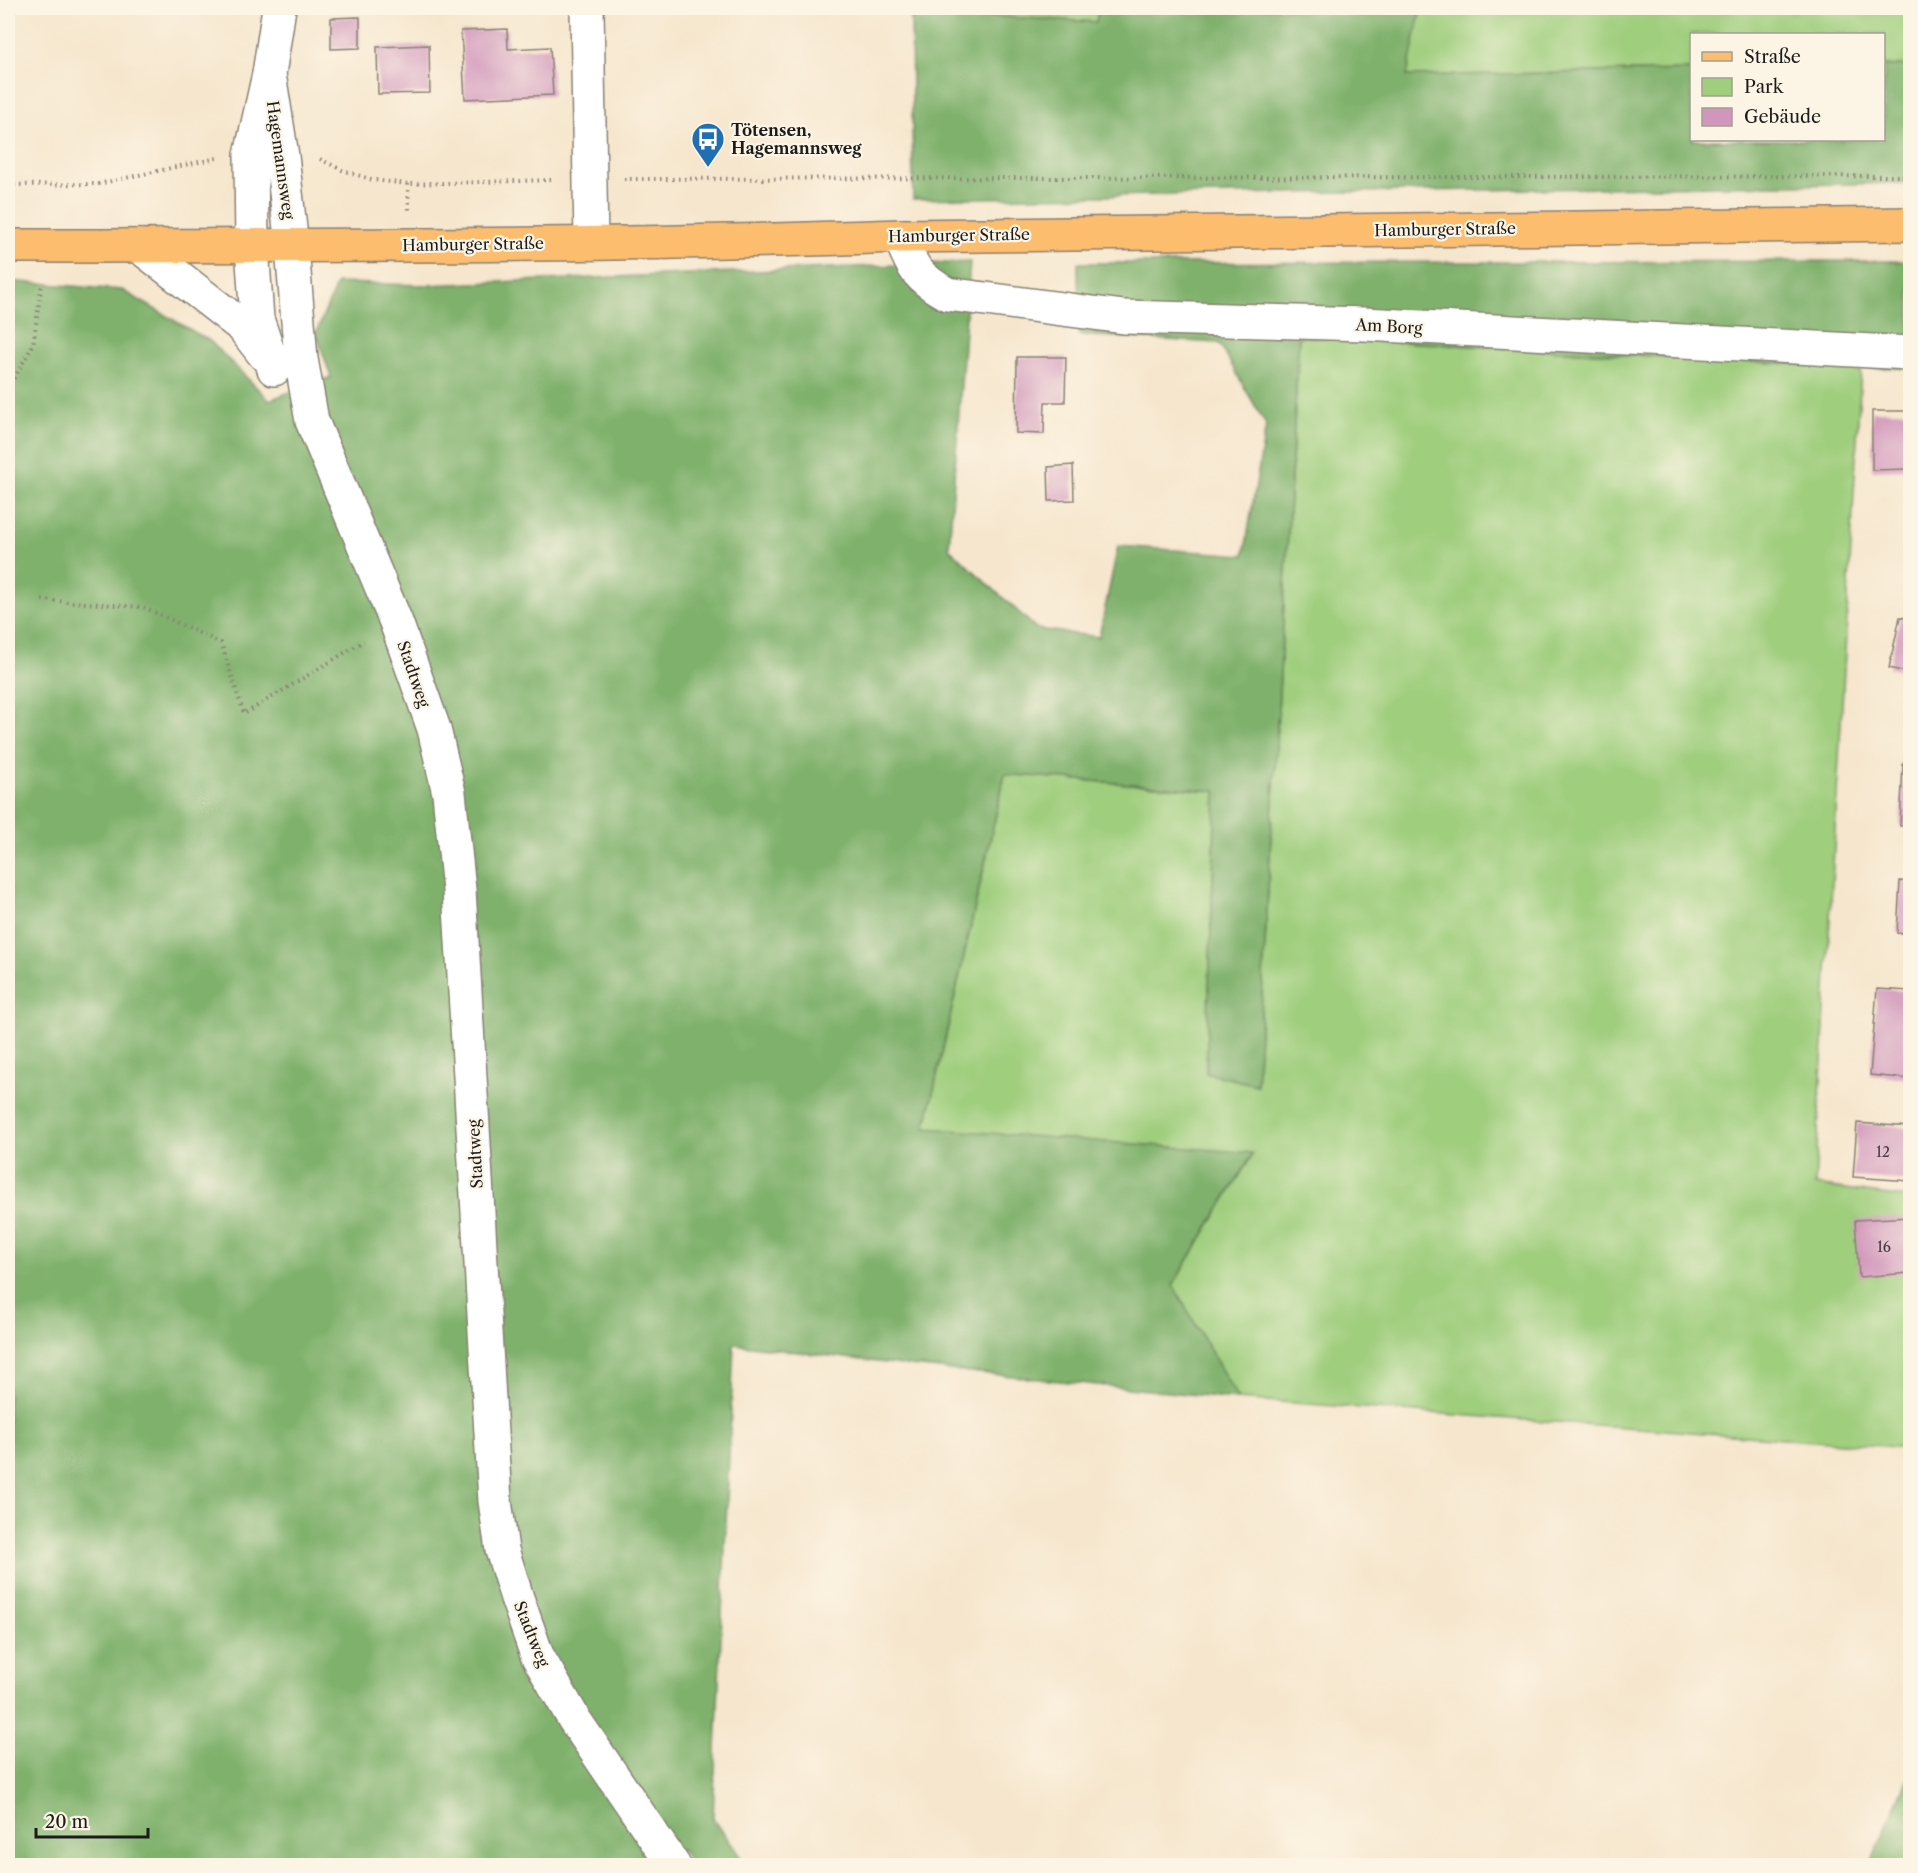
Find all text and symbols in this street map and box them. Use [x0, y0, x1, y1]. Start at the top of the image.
legend [1690, 33, 1885, 141]
text: Straße [1744, 46, 1801, 68]
text: Park [1744, 76, 1785, 98]
street label: Hagemannsweg [263, 99, 299, 221]
text: Gebäude [1744, 106, 1821, 128]
place label: Tötensen, Hagemannsweg [731, 120, 862, 158]
bus stop icon: Tötensen, Hagemannsweg [690, 121, 726, 168]
street label: Hamburger Straße [1374, 218, 1516, 240]
street label: Hamburger Straße [888, 224, 1030, 246]
street label: Hamburger Straße [402, 233, 544, 255]
street label: Am Borg [1354, 314, 1424, 338]
street label: Stadtweg [393, 638, 435, 711]
street label: Stadtweg [463, 1118, 487, 1189]
house number: 12 [1876, 1143, 1890, 1161]
house number: 16 [1877, 1238, 1891, 1256]
street label: Stadtweg [510, 1598, 554, 1670]
scale bar [36, 1801, 148, 1839]
text: 20 m [45, 1811, 89, 1833]

